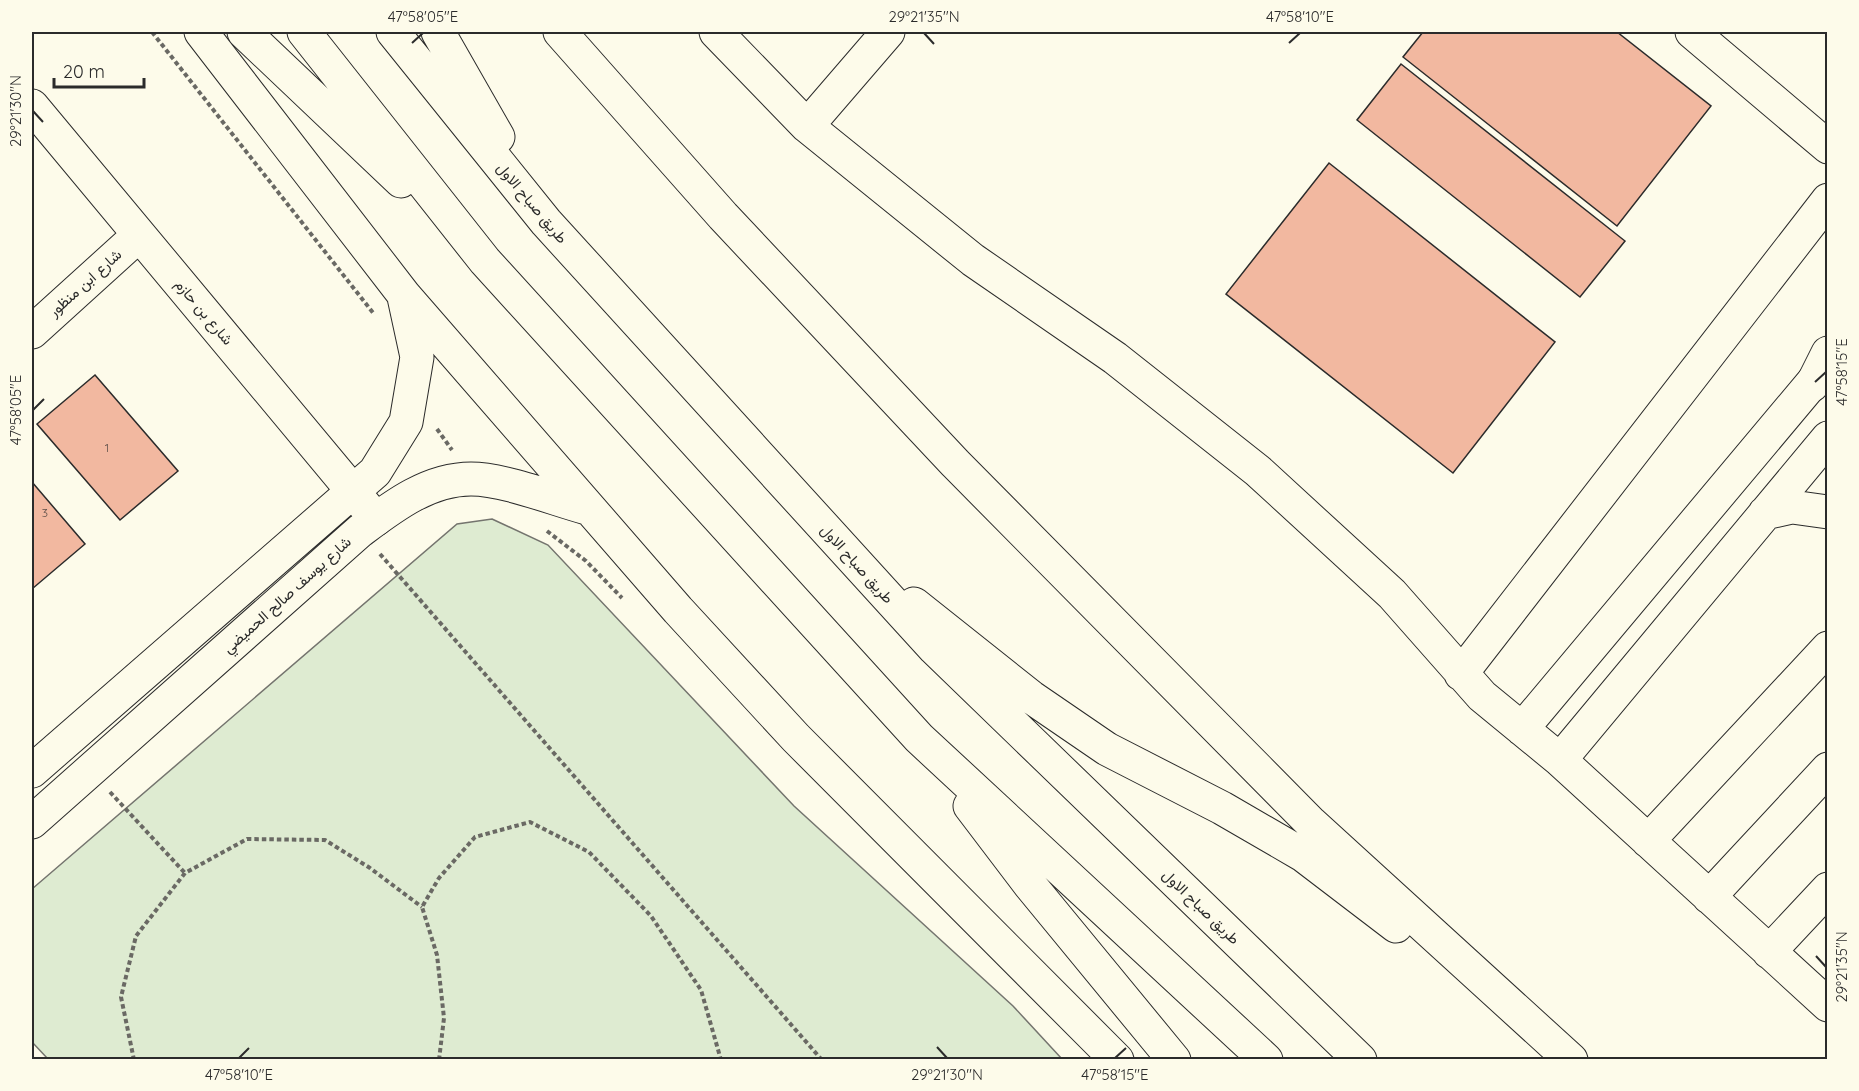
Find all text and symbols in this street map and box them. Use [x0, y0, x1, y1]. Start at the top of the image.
text: 47°58'05"E [388, 7, 458, 26]
text: 29°21'35"N [888, 7, 960, 26]
text: 47°58'10"E [1266, 7, 1334, 26]
scale bar [54, 51, 144, 89]
text: 20 m [63, 60, 105, 83]
text: 29°21'30"N [6, 75, 25, 147]
street label: طريق صباح الاول [491, 158, 572, 249]
street label: شارع ابن منظور [43, 245, 127, 323]
street label: شارع بن حازم [170, 275, 238, 350]
text: 47°58'15"E [1832, 338, 1851, 406]
text: 47°58'05"E [6, 375, 25, 445]
house number: 1 [105, 440, 109, 455]
house number: 3 [42, 505, 48, 520]
street label: طريق صباح الاول [815, 520, 898, 609]
street label: شارع يوسف صالح الحميضي [219, 532, 358, 660]
street label: طريق صباح الاول [1157, 865, 1244, 950]
text: 29°21'35"N [1832, 931, 1851, 1003]
text: 47°58'10"E [205, 1065, 273, 1084]
text: 29°21'30"N [911, 1065, 983, 1084]
text: 47°58'15"E [1081, 1065, 1149, 1084]

